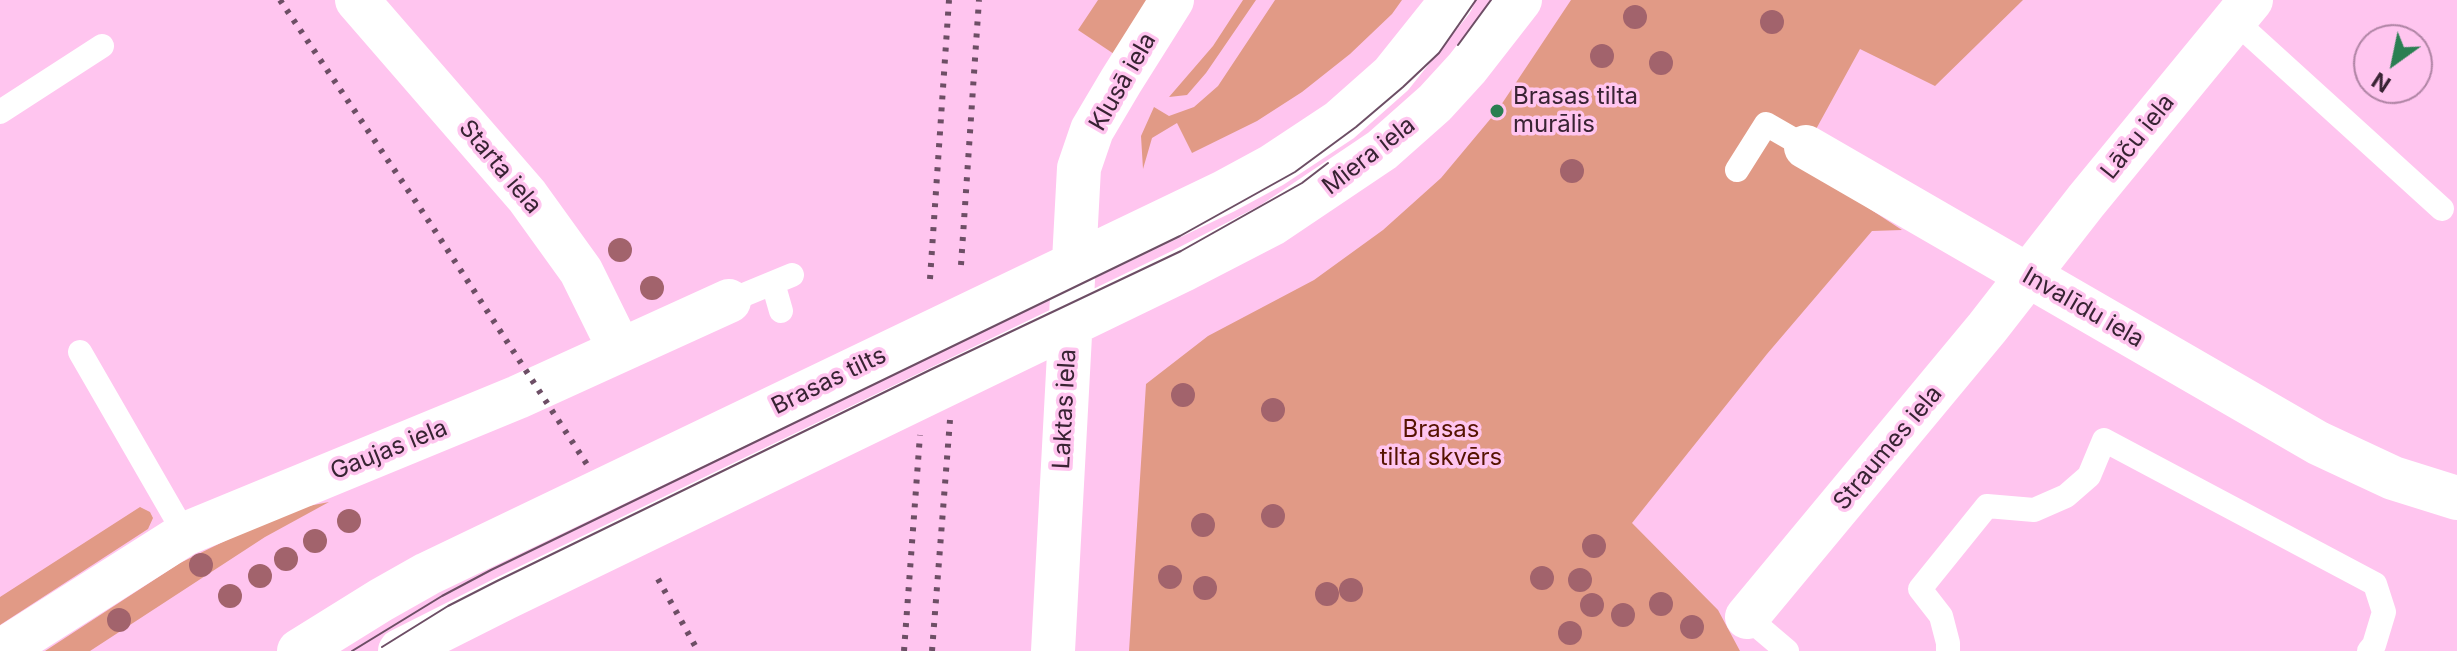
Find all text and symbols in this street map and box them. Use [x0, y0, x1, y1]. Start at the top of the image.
north arrow [2353, 24, 2433, 104]
street label: Klusā iela [1083, 28, 1163, 136]
text: N [2367, 67, 2395, 98]
place label: Brasas tilta murālis [1513, 83, 1638, 139]
street label: Lāču iela [2095, 89, 2181, 185]
marker: Brasas tilta murālis [1488, 102, 1506, 120]
street label: Miera iela [1317, 111, 1421, 201]
street label: Starta iela [452, 114, 548, 220]
street label: Invalīdu iela [2017, 262, 2149, 354]
street label: Brasas tilts [767, 341, 891, 421]
street label: Laktas iela [1047, 348, 1083, 470]
street label: Straumes iela [1828, 380, 1948, 516]
street label: Gaujas iela [326, 414, 452, 486]
park label: Brasas tilta skvērs [1380, 416, 1502, 472]

